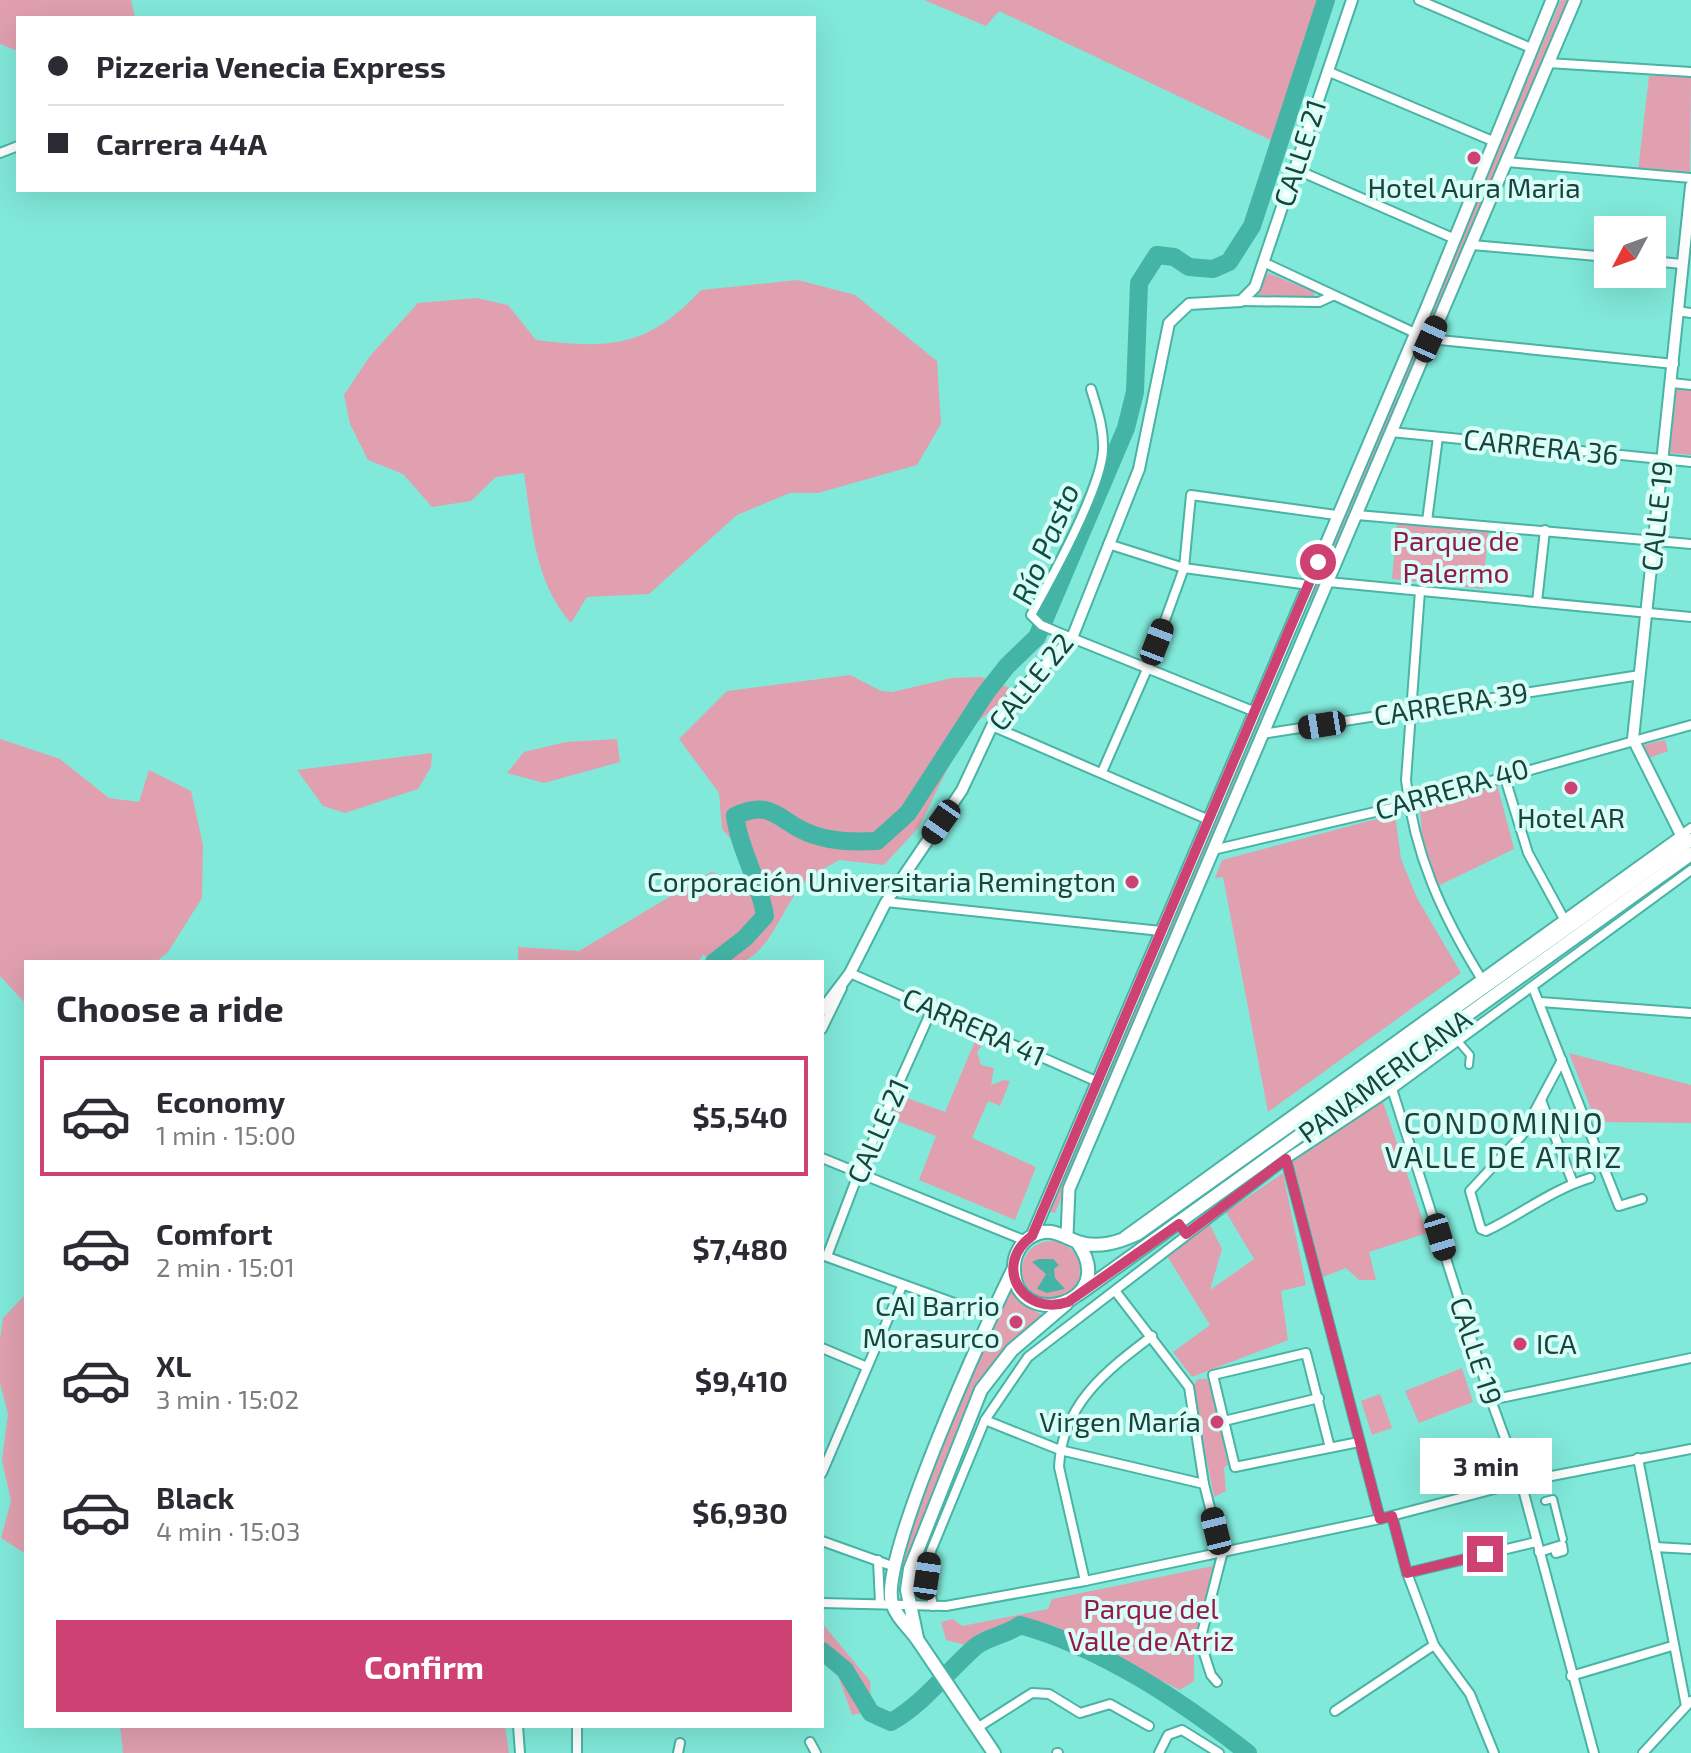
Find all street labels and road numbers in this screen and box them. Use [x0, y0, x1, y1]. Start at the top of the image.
street label: CALLE 21 [1266, 95, 1332, 211]
street label: CARRERA 36 [1462, 421, 1620, 471]
street label: CALLE 19 [1633, 459, 1679, 573]
street label: CALLE 22 [981, 626, 1080, 737]
street label: CARRERA 39 [1371, 674, 1530, 732]
street label: CARRERA 40 [1371, 750, 1532, 826]
street label: CARRERA 41 [898, 980, 1051, 1073]
street label: PANAMERICANA [1291, 1001, 1478, 1149]
street label: CALLE 21 [839, 1073, 915, 1188]
street label: CALLE 19 [1444, 1293, 1510, 1409]

